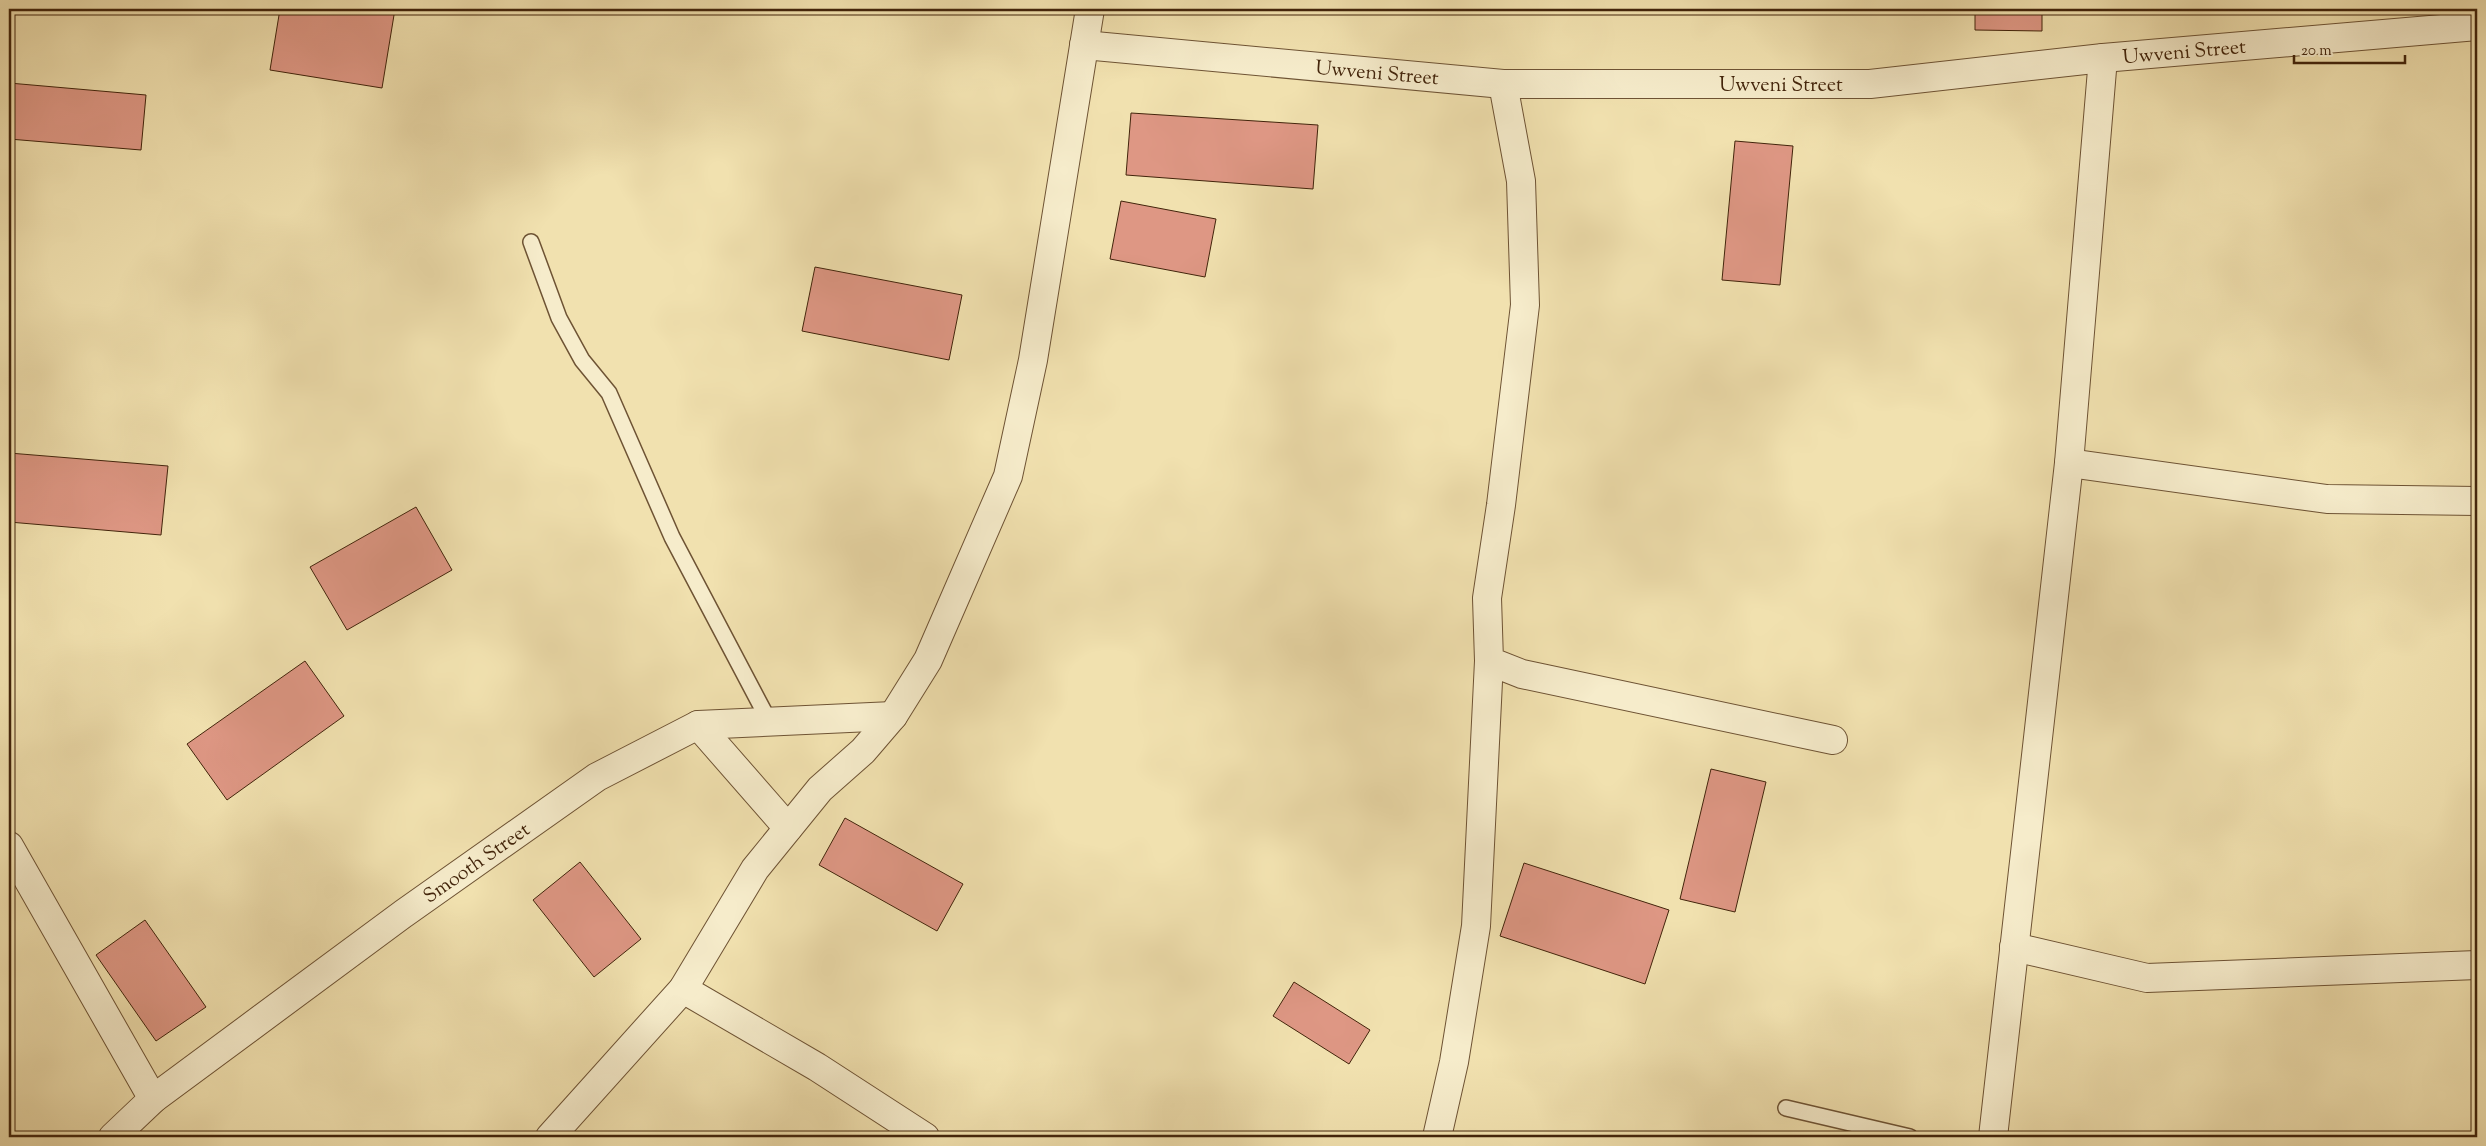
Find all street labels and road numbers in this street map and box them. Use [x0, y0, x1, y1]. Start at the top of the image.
street label: Uwveni Street [2121, 34, 2247, 73]
street label: Uwveni Street [1314, 55, 1440, 94]
street label: Uwveni Street [1719, 72, 1843, 101]
street label: Smooth Street [418, 816, 537, 912]

